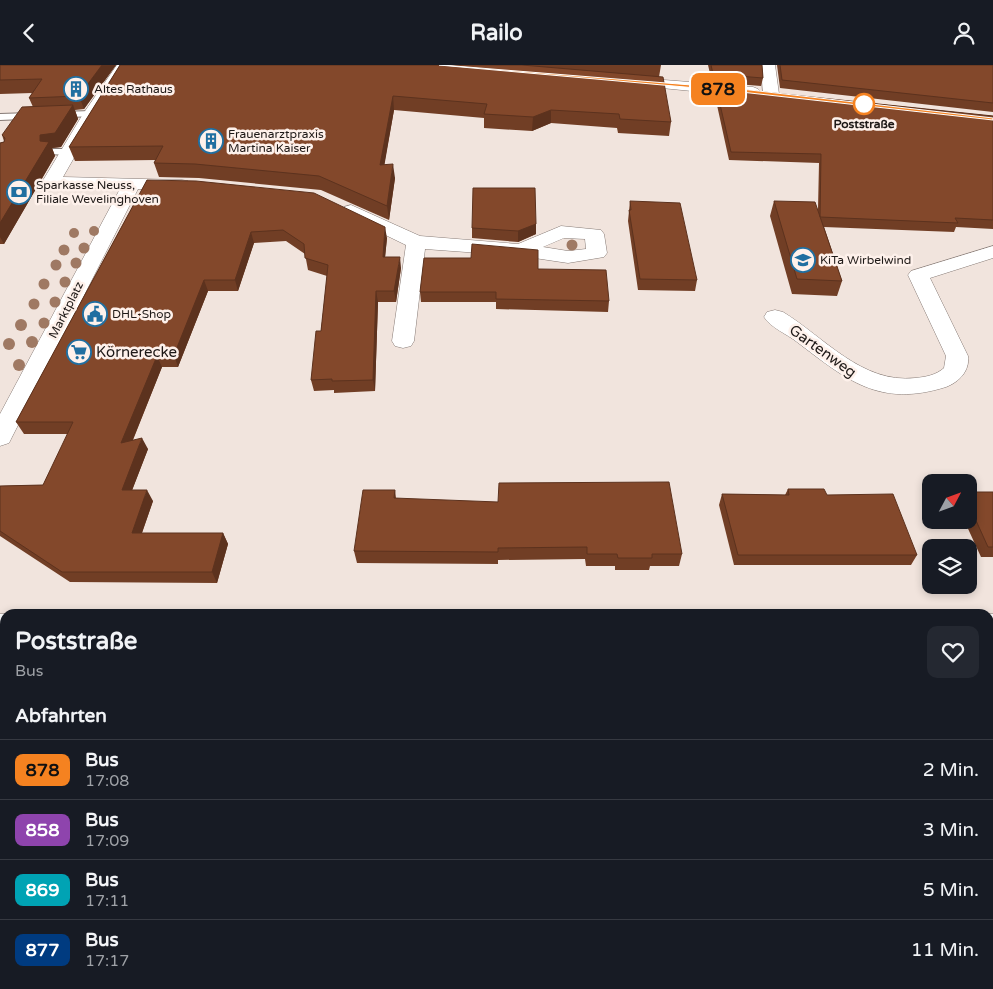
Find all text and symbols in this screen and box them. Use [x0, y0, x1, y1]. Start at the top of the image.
icon: back [15, 19, 43, 47]
icon: person [950, 19, 978, 47]
text: Railo [470, 20, 523, 46]
line badge: 878 [689, 73, 747, 105]
building icon: Altes Rathaus [63, 76, 89, 102]
text: 878 [701, 78, 735, 100]
place label: Altes Rathaus [94, 82, 173, 96]
marker: Poststraße [853, 93, 875, 115]
place label: Poststraße [833, 117, 895, 131]
place label: Frauenarztpraxis Martina Kaiser [228, 127, 324, 155]
building icon: Frauenarztpraxis Martina Kaiser [198, 128, 224, 154]
place label: Sparkasse Neuss, Filiale Wevelinghoven [36, 178, 159, 206]
bank icon: Sparkasse Neuss, Filiale Wevelinghoven [6, 179, 32, 205]
school or university icon: KiTa Wirbelwind [790, 247, 816, 273]
place label: KiTa Wirbelwind [820, 253, 911, 267]
street label: Marktplatz [46, 279, 86, 341]
public building icon: DHL-Shop [82, 301, 108, 327]
place label: DHL-Shop [112, 307, 171, 321]
street label: Gartenweg [786, 321, 860, 381]
supermarket icon: Körnerecke [66, 339, 92, 365]
place label: Körnerecke [96, 343, 177, 361]
north arrow [922, 474, 978, 529]
map controls [922, 474, 977, 594]
button: layers [922, 539, 977, 594]
button: heart [927, 626, 979, 678]
text: Poststraße [15, 627, 137, 656]
text: Bus [15, 661, 43, 681]
text: Abfahrten [15, 705, 107, 727]
text: Bus [85, 749, 119, 771]
text: 878 [26, 759, 59, 781]
text: 2 Min. [923, 759, 979, 781]
text: 17:08 [85, 771, 129, 791]
text: Bus [85, 809, 119, 831]
text: 858 [26, 819, 59, 841]
text: 3 Min. [923, 819, 979, 841]
text: 17:09 [85, 831, 129, 851]
text: Bus [85, 869, 119, 891]
text: 869 [26, 879, 59, 901]
text: 5 Min. [923, 879, 979, 901]
text: 17:11 [85, 891, 129, 911]
text: Bus [85, 929, 119, 951]
text: 877 [26, 939, 59, 961]
text: 11 Min. [911, 939, 979, 961]
text: 17:17 [85, 951, 129, 971]

